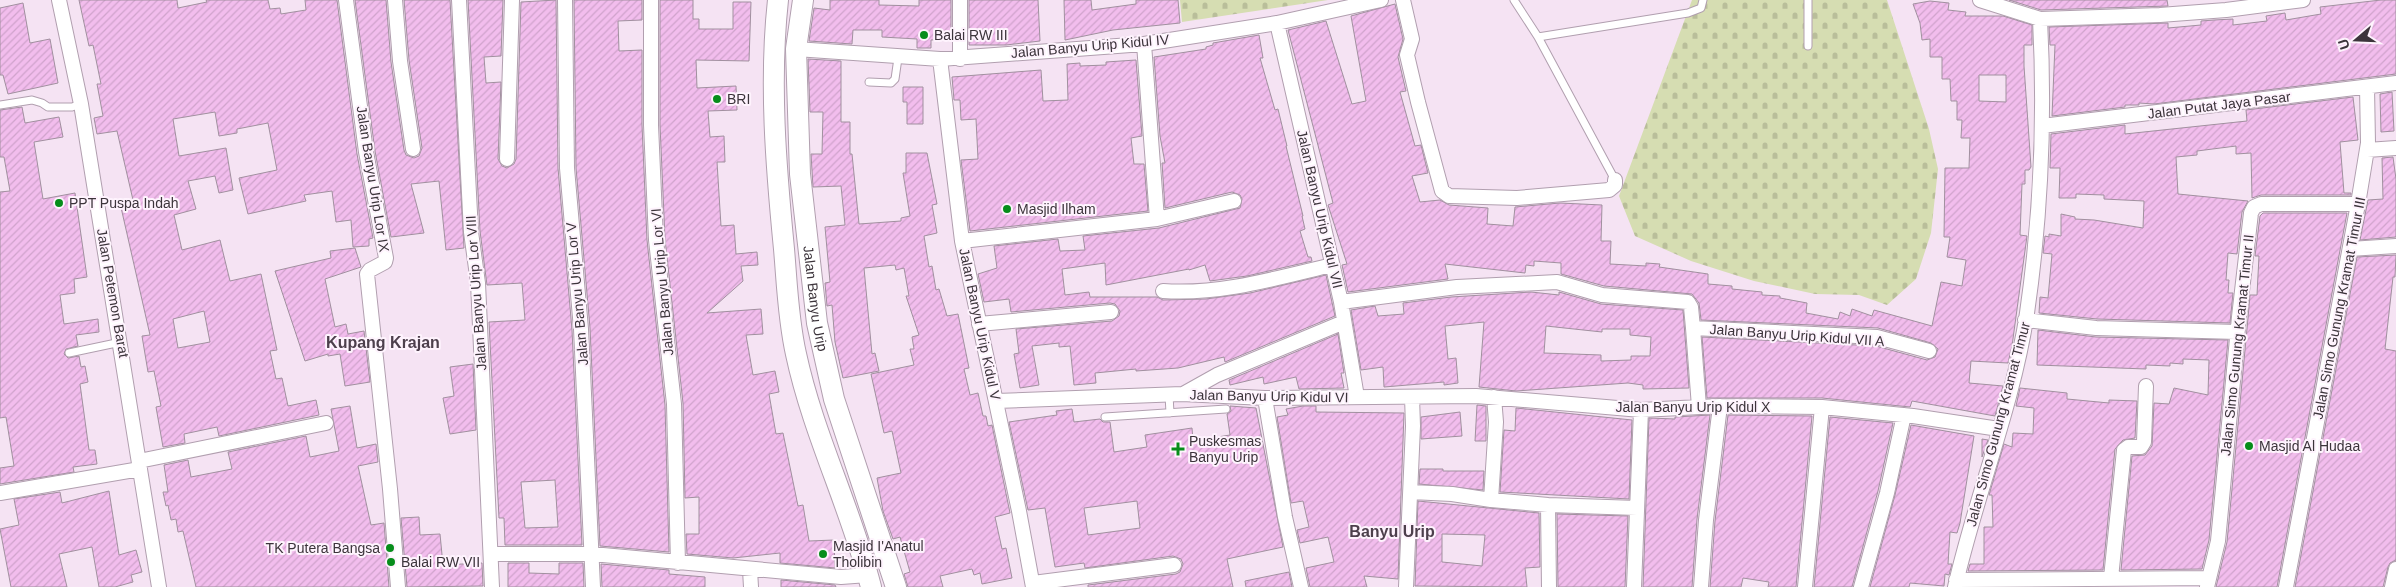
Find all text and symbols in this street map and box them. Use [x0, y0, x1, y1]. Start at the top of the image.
north arrow [2331, 15, 2381, 65]
place label: Balai RW III [934, 27, 1008, 43]
marker: Balai RW III [918, 29, 930, 41]
street label: Jalan Banyu Urip Kidul IV [1010, 31, 1170, 61]
text: U [2334, 37, 2353, 52]
street label: Jalan Putat Jaya Pasar [2147, 88, 2292, 122]
place label: BRI [727, 91, 750, 107]
marker: BRI [711, 93, 723, 105]
street label: Jalan Banyu Urip Lor IX [354, 105, 393, 254]
street label: Jalan Banyu Urip Kidul VII [1294, 128, 1346, 290]
place label: PPT Puspa Indah [69, 195, 178, 211]
street label: Jalan Simo Gunung Kramat Timur III [2310, 195, 2368, 421]
marker: PPT Puspa Indah [53, 197, 65, 209]
place label: Masjid Ilham [1017, 201, 1096, 217]
marker: Masjid Ilham [1001, 203, 1013, 215]
street label: Jalan Banyu Urip Lor VI [648, 208, 676, 356]
street label: Jalan Banyu Urip Lor VIII [463, 215, 489, 371]
street label: Jalan Banyu Urip Lor V [563, 221, 591, 366]
street label: Jalan Petemon Barat [94, 227, 132, 359]
street label: Jalan Simo Gunung Kramat Timur II [2217, 233, 2257, 457]
street label: Jalan Banyu Urip [800, 245, 831, 353]
street label: Jalan Banyu Urip Kidul V [956, 247, 1004, 402]
street label: Jalan Simo Gunung Kramat Timur [1963, 320, 2033, 528]
street label: Jalan Banyu Urip Kidul VII A [1709, 321, 1886, 349]
district label: Kupang Krajan [326, 334, 440, 351]
street label: Jalan Banyu Urip Kidul VI [1189, 387, 1349, 405]
street label: Jalan Banyu Urip Kidul X [1616, 399, 1771, 415]
place label: Puskesmas Banyu Urip [1189, 433, 1261, 465]
place label: Masjid Al Hudaa [2259, 438, 2360, 454]
marker: Masjid Al Hudaa [2243, 440, 2255, 452]
marker: Puskesmas Banyu Urip [1171, 442, 1185, 456]
district label: Banyu Urip [1349, 523, 1435, 540]
place label: Masjid I'Anatul Tholibin [833, 538, 924, 570]
place label: TK Putera Bangsa [266, 540, 380, 556]
marker: TK Putera Bangsa [384, 542, 396, 554]
marker: Masjid I'Anatul Tholibin [817, 548, 829, 560]
place label: Balai RW VII [401, 554, 480, 570]
marker: Balai RW VII [385, 556, 397, 568]

